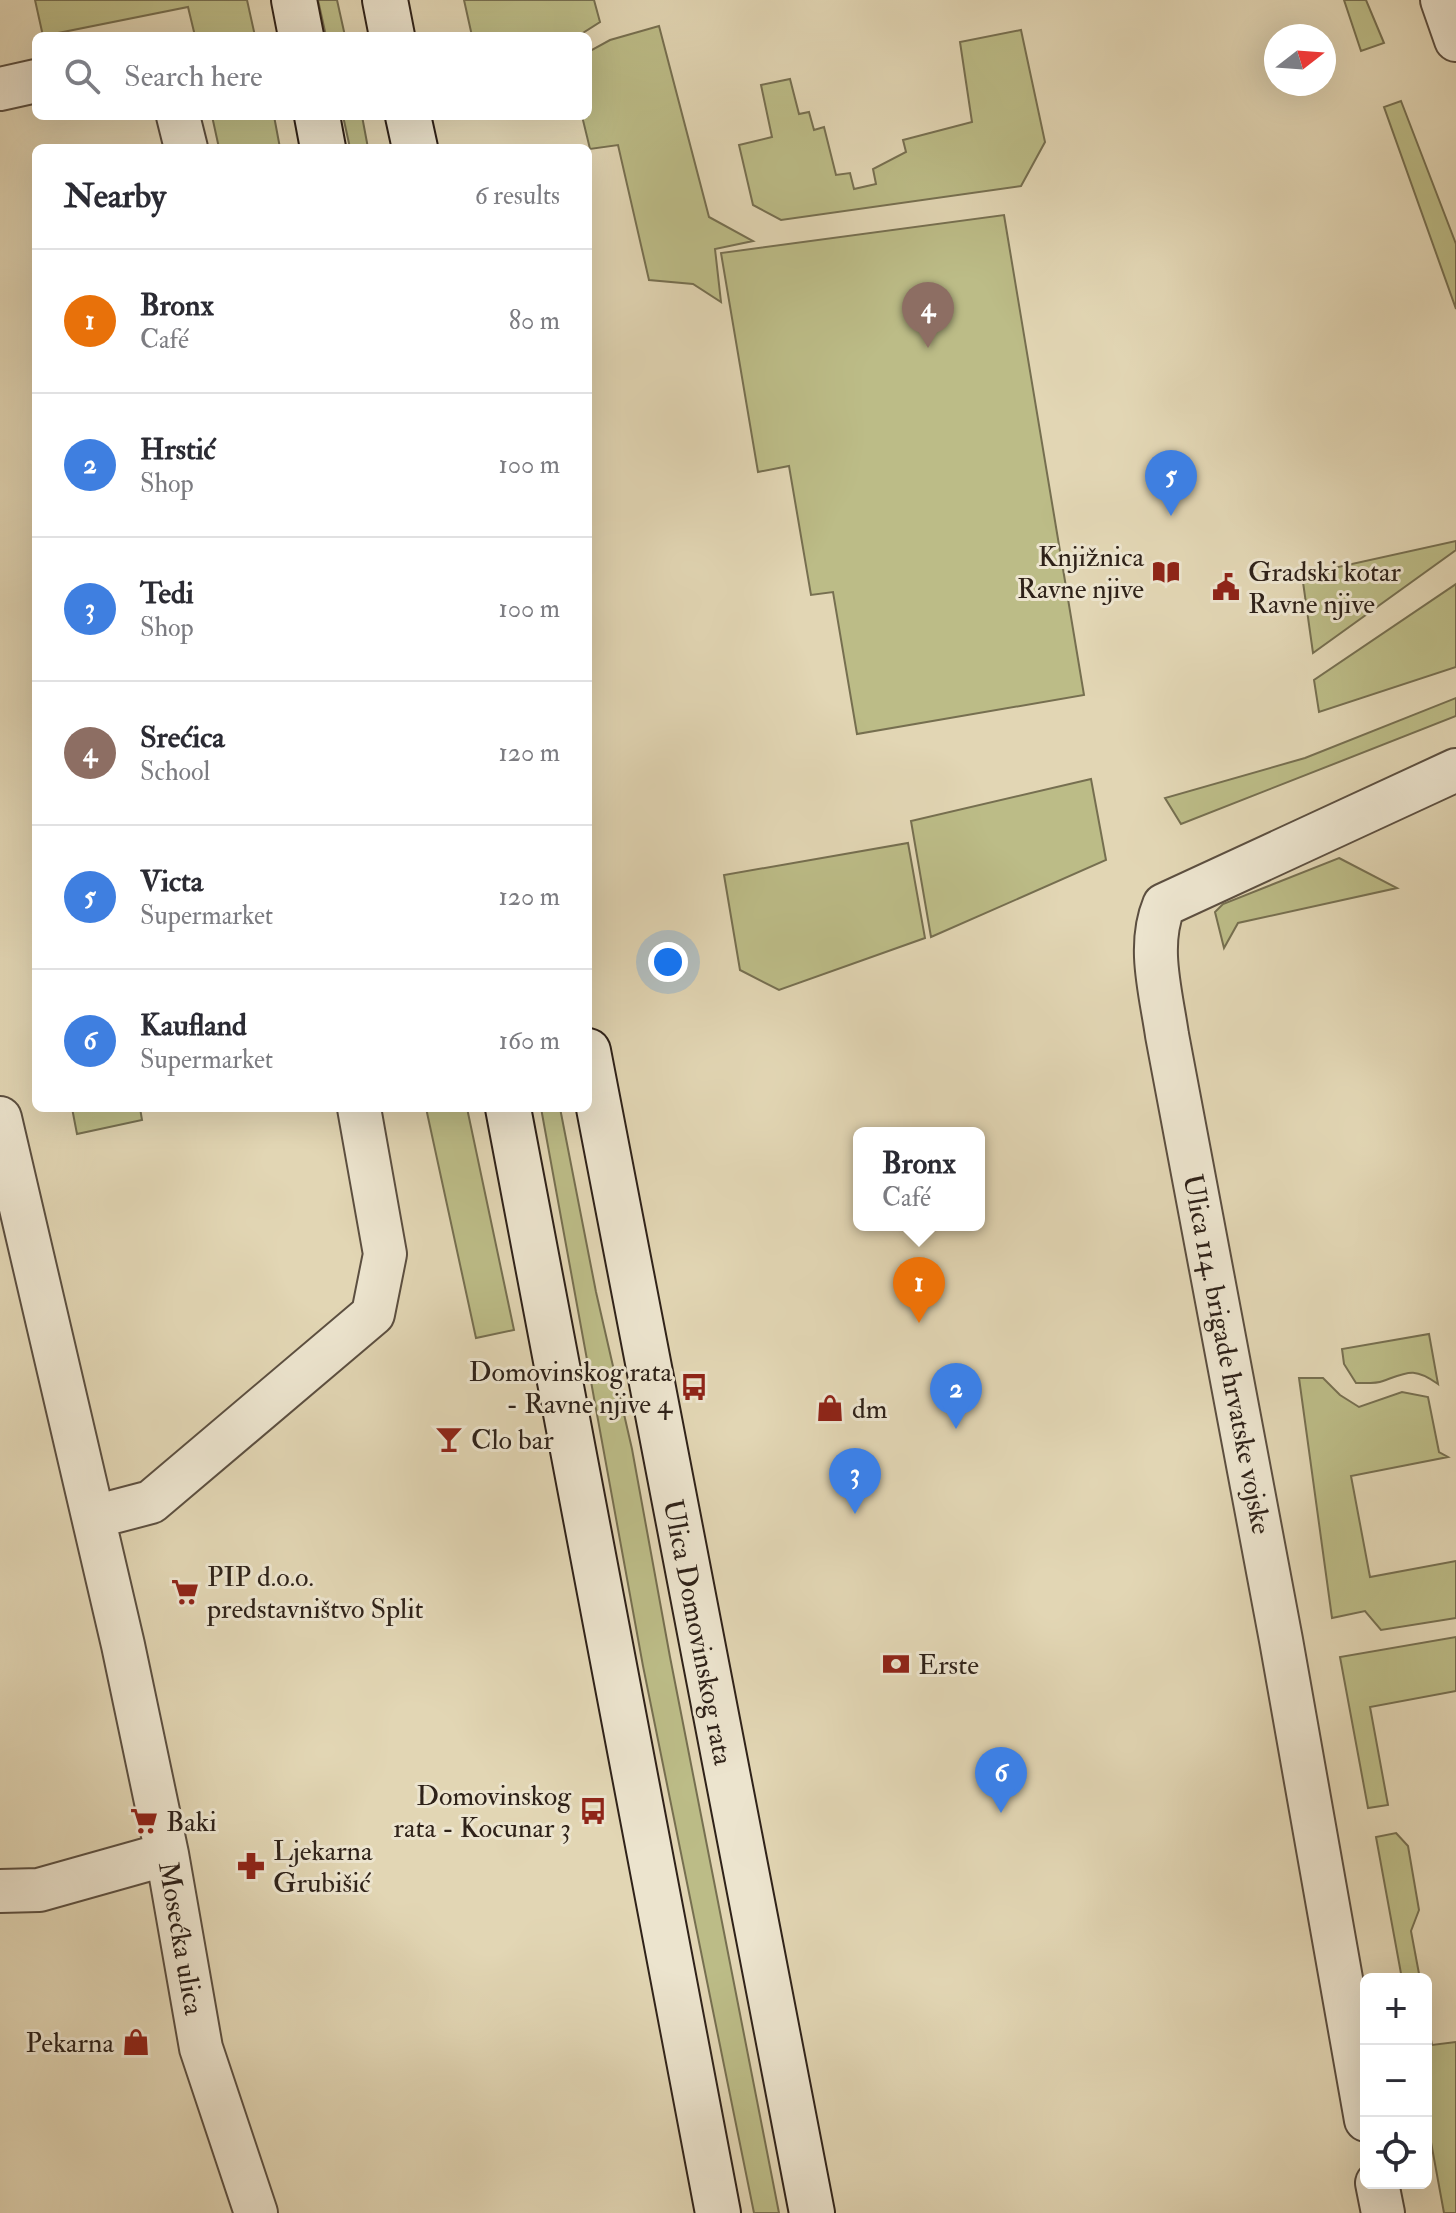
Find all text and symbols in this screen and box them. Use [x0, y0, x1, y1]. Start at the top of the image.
north arrow [1264, 24, 1336, 96]
search box [32, 32, 592, 120]
icon: search [60, 54, 104, 98]
text: Search here [124, 58, 263, 95]
text: Nearby [64, 175, 166, 218]
text: 6 results [475, 180, 560, 212]
pin: 4 [902, 282, 954, 348]
text: Bronx [140, 287, 214, 324]
text: 1 [85, 305, 95, 337]
text: 80 m [509, 305, 560, 337]
text: Café [140, 324, 189, 356]
text: Hrstić [140, 431, 216, 468]
text: 2 [83, 449, 97, 481]
text: 100 m [499, 449, 560, 481]
pin: 5 [1145, 450, 1197, 516]
text: Shop [140, 468, 194, 500]
place label: Knjižnica Ravne njive [1017, 540, 1144, 607]
place label: Gradski kotar Ravne njive [1248, 555, 1402, 622]
library icon: Knjižnica Ravne njive [1151, 557, 1181, 587]
public building icon: Gradski kotar Ravne njive [1211, 572, 1241, 602]
text: Tedi [140, 575, 194, 612]
text: 3 [85, 593, 95, 625]
text: 100 m [499, 593, 560, 625]
text: Shop [140, 612, 194, 644]
text: Srećica [140, 719, 225, 756]
text: 4 [83, 737, 97, 769]
text: 120 m [499, 737, 560, 769]
text: School [140, 756, 210, 788]
text: Victa [140, 863, 203, 900]
text: 5 [84, 881, 96, 913]
text: 120 m [499, 881, 560, 913]
text: Supermarket [140, 900, 273, 932]
your location [648, 942, 688, 982]
text: Kaufland [140, 1007, 247, 1044]
text: 6 [83, 1025, 97, 1057]
text: 160 m [499, 1025, 560, 1057]
text: Supermarket [140, 1044, 273, 1076]
popup [853, 1127, 985, 1231]
text: Bronx [882, 1145, 956, 1182]
street label: Ulica 114. brigade hrvatske vojske [1174, 1171, 1279, 1538]
text: Café [882, 1182, 931, 1214]
pin: 1 [893, 1257, 945, 1323]
place label: Domovinskog rata - Ravne njive 4 [469, 1355, 674, 1422]
pin: 2 [930, 1363, 982, 1429]
bus stop icon: Domovinskog rata - Ravne njive 4 [679, 1372, 709, 1402]
place label: dm [852, 1392, 888, 1427]
shop icon: dm [815, 1393, 845, 1423]
place label: Clo bar [471, 1423, 554, 1458]
bar icon: Clo bar [434, 1424, 464, 1454]
pin: 3 [829, 1448, 881, 1514]
street label: Ulica Domovinskog rata [655, 1496, 741, 1769]
place label: PIP d.o.o. predstavništvo Split [206, 1560, 424, 1627]
supermarket icon: PIP d.o.o. predstavništvo Split [170, 1577, 200, 1607]
place label: Erste [918, 1648, 979, 1683]
bank icon: Erste [881, 1649, 911, 1679]
pin: 6 [975, 1747, 1027, 1813]
place label: Domovinskog rata - Kocunar 3 [393, 1779, 572, 1846]
bus stop icon: Domovinskog rata - Kocunar 3 [578, 1796, 608, 1826]
place label: Baki [166, 1805, 217, 1840]
supermarket icon: Baki [129, 1806, 159, 1836]
place label: Ljekarna Grubišić [273, 1834, 373, 1901]
pharmacy icon: Ljekarna Grubišić [236, 1851, 266, 1881]
street label: Mosećka ulica [150, 1859, 211, 2018]
map controls [1360, 1973, 1432, 2189]
button: + [1360, 1973, 1432, 2045]
place label: Pekarna [26, 2026, 114, 2061]
shop icon: Pekarna [121, 2027, 151, 2057]
button: − [1360, 2045, 1432, 2117]
button: locate [1360, 2117, 1432, 2189]

